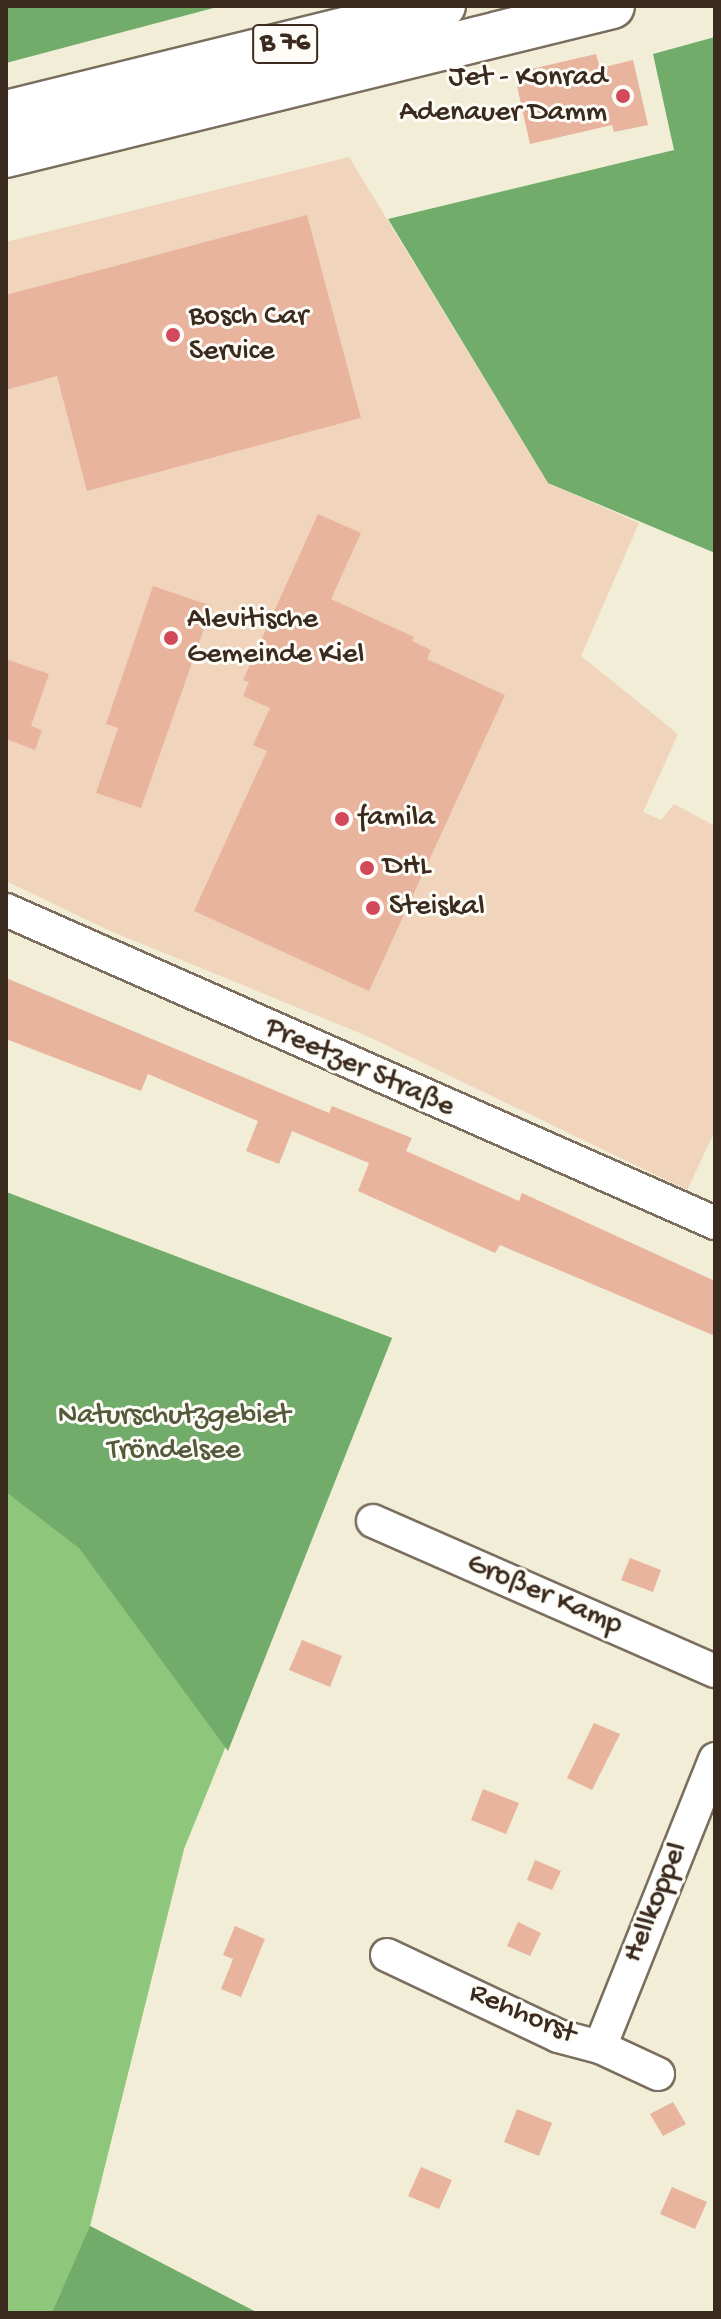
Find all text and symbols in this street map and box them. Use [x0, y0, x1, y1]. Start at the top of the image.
road number: B 76 [251, 20, 319, 68]
place label: Jet - Konrad Adenauer Damm [399, 61, 607, 132]
marker: Jet - Konrad Adenauer Damm [614, 87, 632, 105]
place label: Bosch Car Service [189, 300, 308, 370]
marker: Bosch Car Service [164, 326, 182, 344]
place label: Alevitische Gemeinde Kiel [187, 603, 364, 674]
marker: Alevitische Gemeinde Kiel [162, 629, 180, 647]
place label: famila [358, 801, 435, 837]
marker: famila [333, 810, 351, 828]
place label: DHL [383, 850, 431, 886]
marker: DHL [358, 859, 376, 877]
place label: Steiskal [389, 890, 485, 926]
marker: Steiskal [364, 899, 382, 917]
street label: Preetzer Straße [259, 1011, 459, 1127]
park label: Naturschutzgebiet Tröndelsee [58, 1399, 290, 1470]
street label: Großer Kamp [461, 1547, 627, 1645]
street label: Hellkoppel [617, 1838, 697, 1968]
street label: Rehhorst [463, 1976, 581, 2054]

